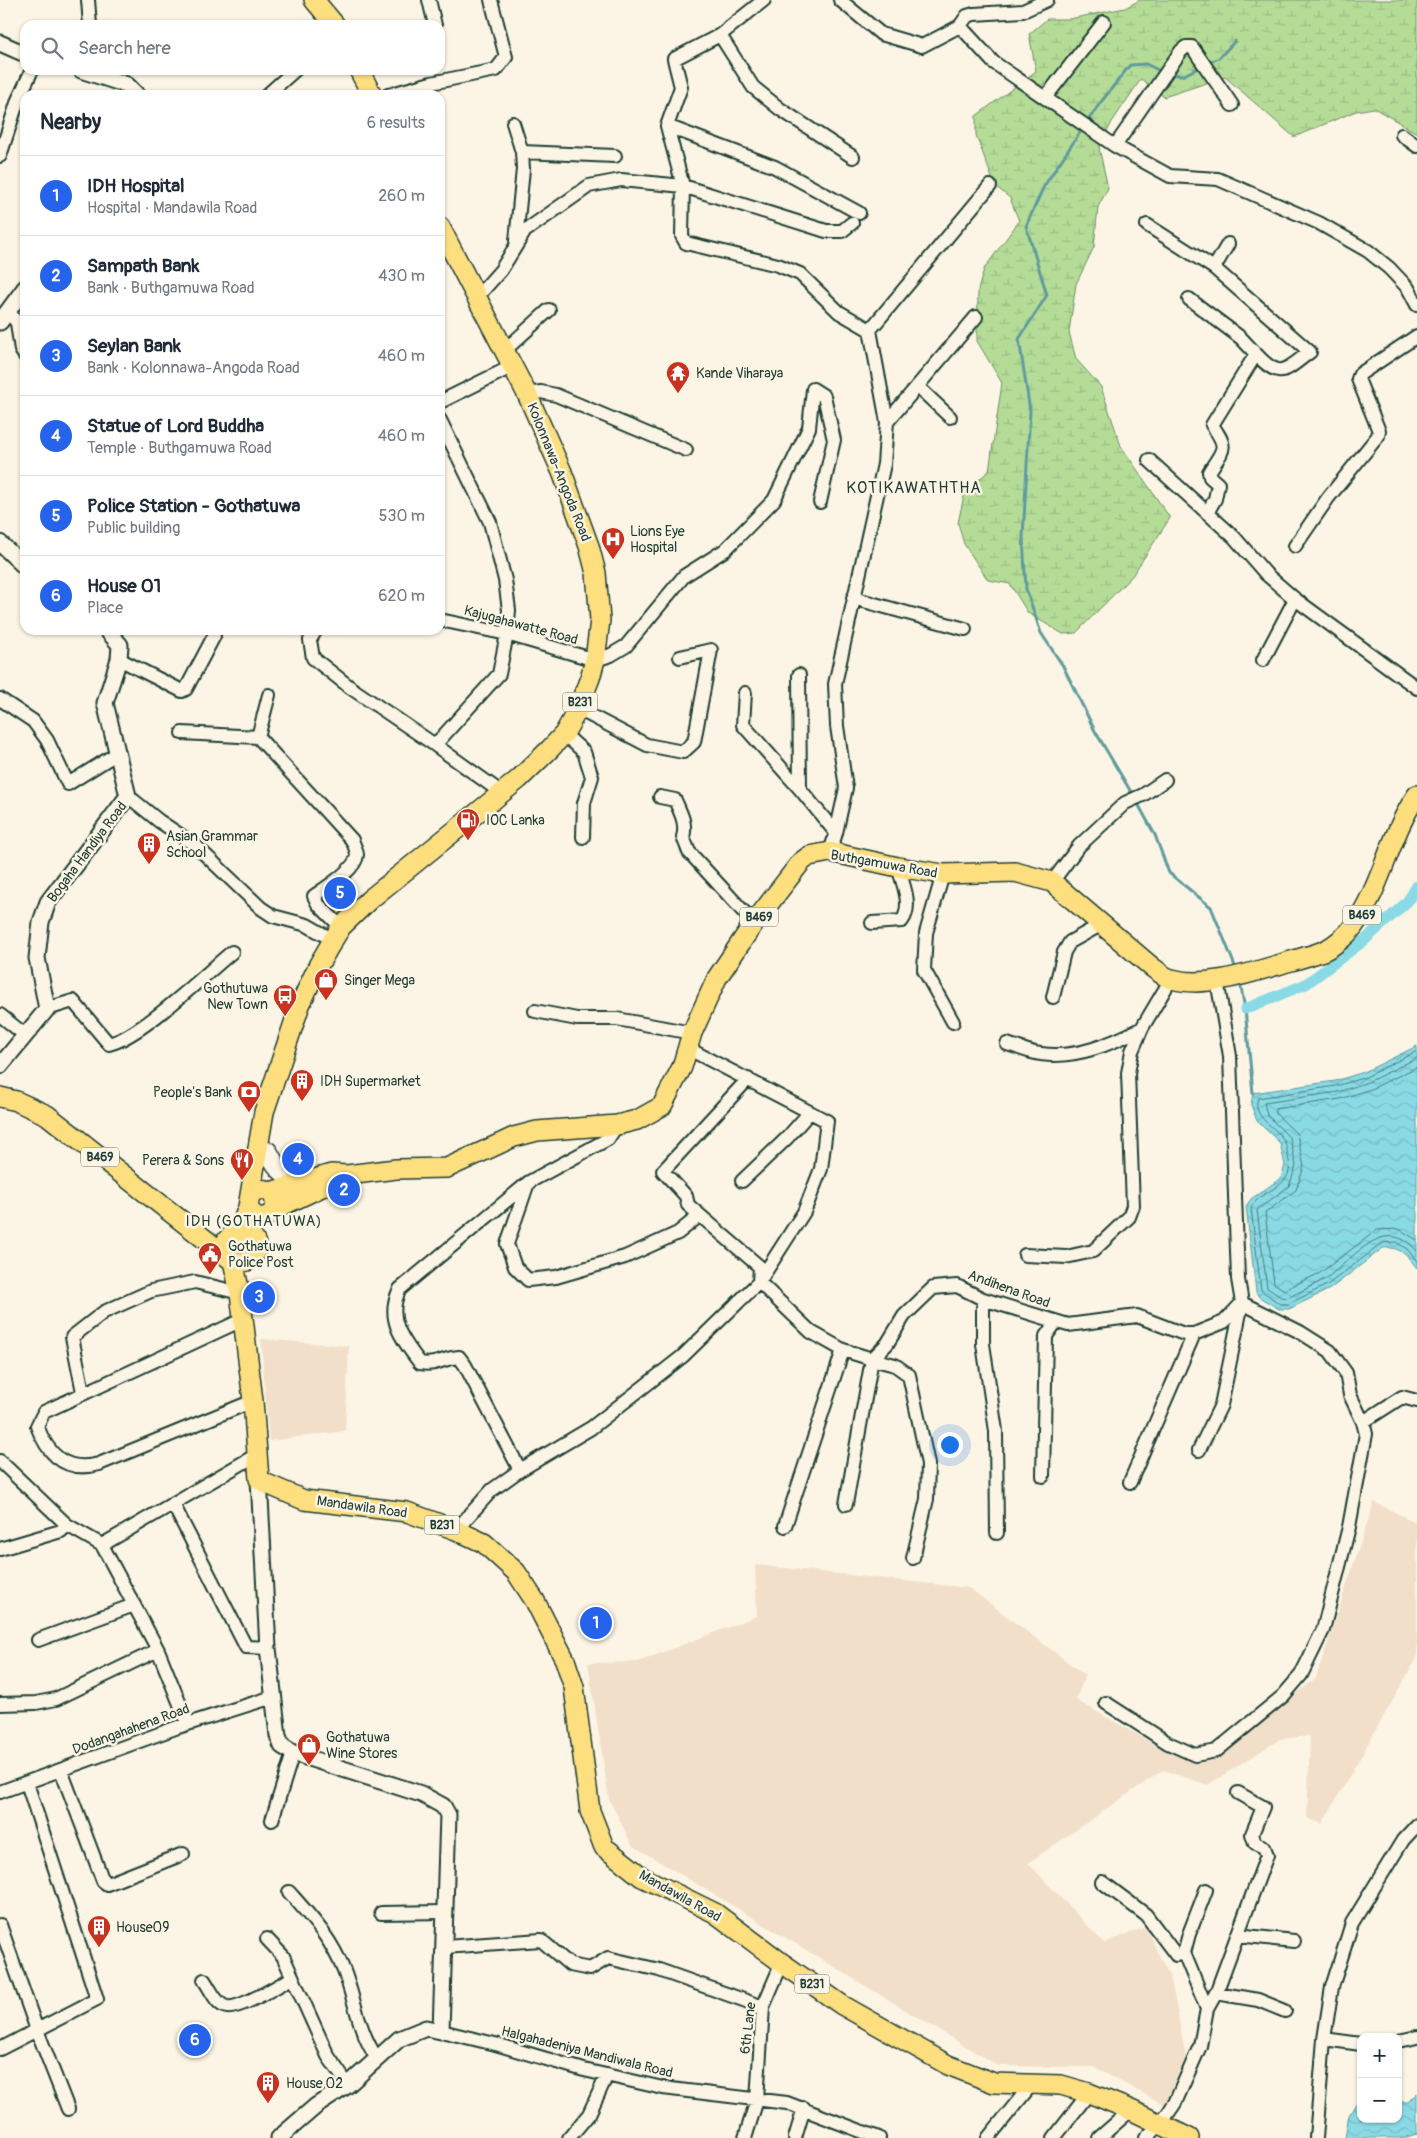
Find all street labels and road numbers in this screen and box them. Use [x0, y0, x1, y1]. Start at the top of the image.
street label: Kolonnawa-Angoda Road [523, 400, 595, 544]
street label: Kajugahawatte Road [462, 602, 580, 648]
road number: B231 [562, 692, 598, 712]
street label: Bogaha Handiya Road [44, 798, 131, 906]
street label: Buthgamuwa Road [829, 846, 939, 882]
road number: B469 [1343, 906, 1381, 924]
road number: B469 [740, 908, 778, 926]
road number: B469 [81, 1148, 119, 1166]
street label: Andihena Road [966, 1266, 1052, 1312]
street label: Mandawila Road [316, 1492, 409, 1522]
road number: B231 [424, 1516, 460, 1534]
street label: Dodangahahena Road [70, 1700, 192, 1758]
street label: Mandawila Road [636, 1866, 724, 1926]
road number: B231 [794, 1975, 830, 1994]
street label: 6th Lane [736, 2001, 760, 2055]
street label: Halgahadeniya Mandiwala Road [499, 2022, 675, 2082]

